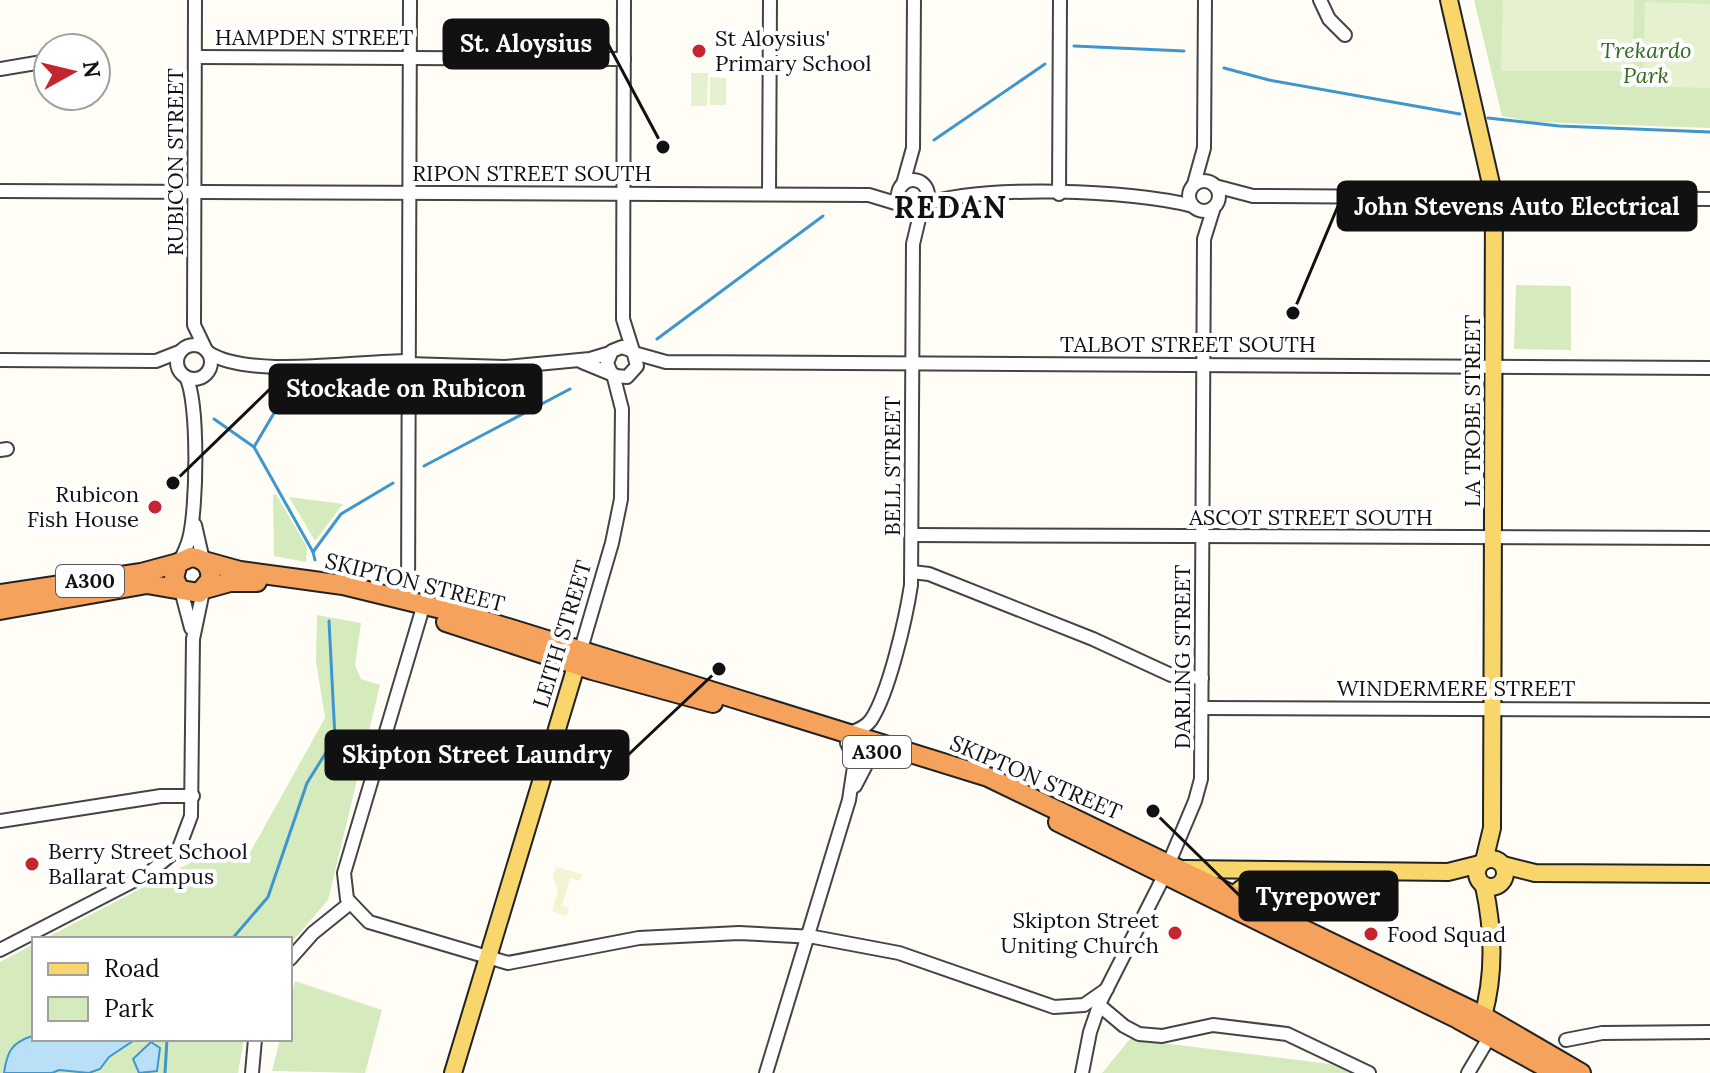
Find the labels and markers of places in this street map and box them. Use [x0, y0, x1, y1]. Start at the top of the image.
callout: St. Aloysius [444, 20, 608, 68]
place label: St Aloysius' Primary School [715, 24, 871, 77]
marker: St Aloysius' Primary School [690, 42, 708, 60]
callout: John Stevens Auto Electrical [1338, 182, 1696, 230]
callout: Stockade on Rubicon [270, 365, 541, 413]
place label: Rubicon Fish House [27, 480, 139, 533]
marker: Rubicon Fish House [146, 498, 164, 516]
callout: Skipton Street Laundry [326, 731, 628, 779]
place label: Berry Street School Ballarat Campus [48, 837, 248, 890]
marker: Berry Street School Ballarat Campus [23, 855, 41, 873]
callout: Tyrepower [1240, 872, 1397, 920]
place label: Skipton Street Uniting Church [1001, 906, 1159, 959]
place label: Food Squad [1387, 920, 1506, 948]
marker: Skipton Street Uniting Church [1166, 924, 1184, 942]
marker: Food Squad [1362, 925, 1380, 943]

